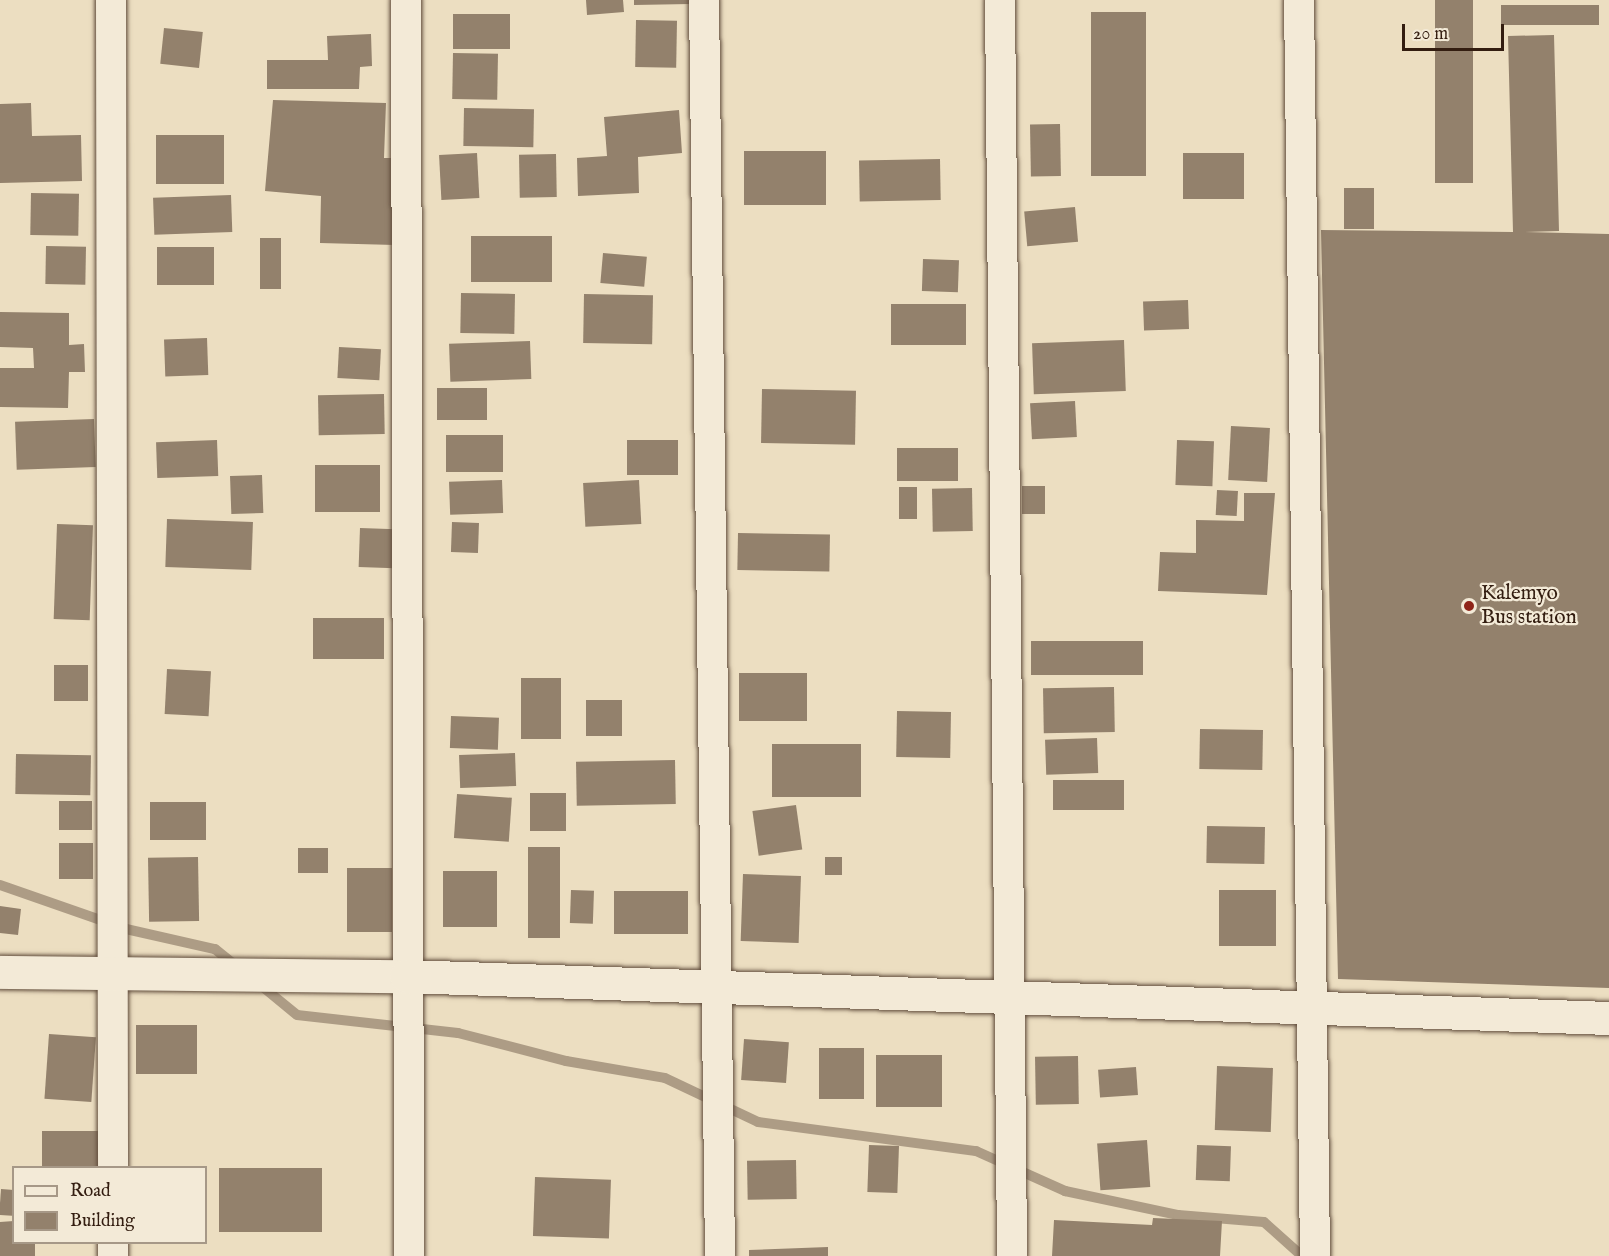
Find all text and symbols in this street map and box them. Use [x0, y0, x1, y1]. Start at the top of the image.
scale bar [1405, 12, 1507, 50]
text: 20 m [1413, 23, 1448, 46]
place label: Kalemyo Bus station [1481, 581, 1577, 631]
marker: Kalemyo Bus station [1462, 599, 1476, 613]
legend [12, 1166, 207, 1244]
text: Road [70, 1180, 111, 1203]
text: Building [70, 1210, 135, 1233]

